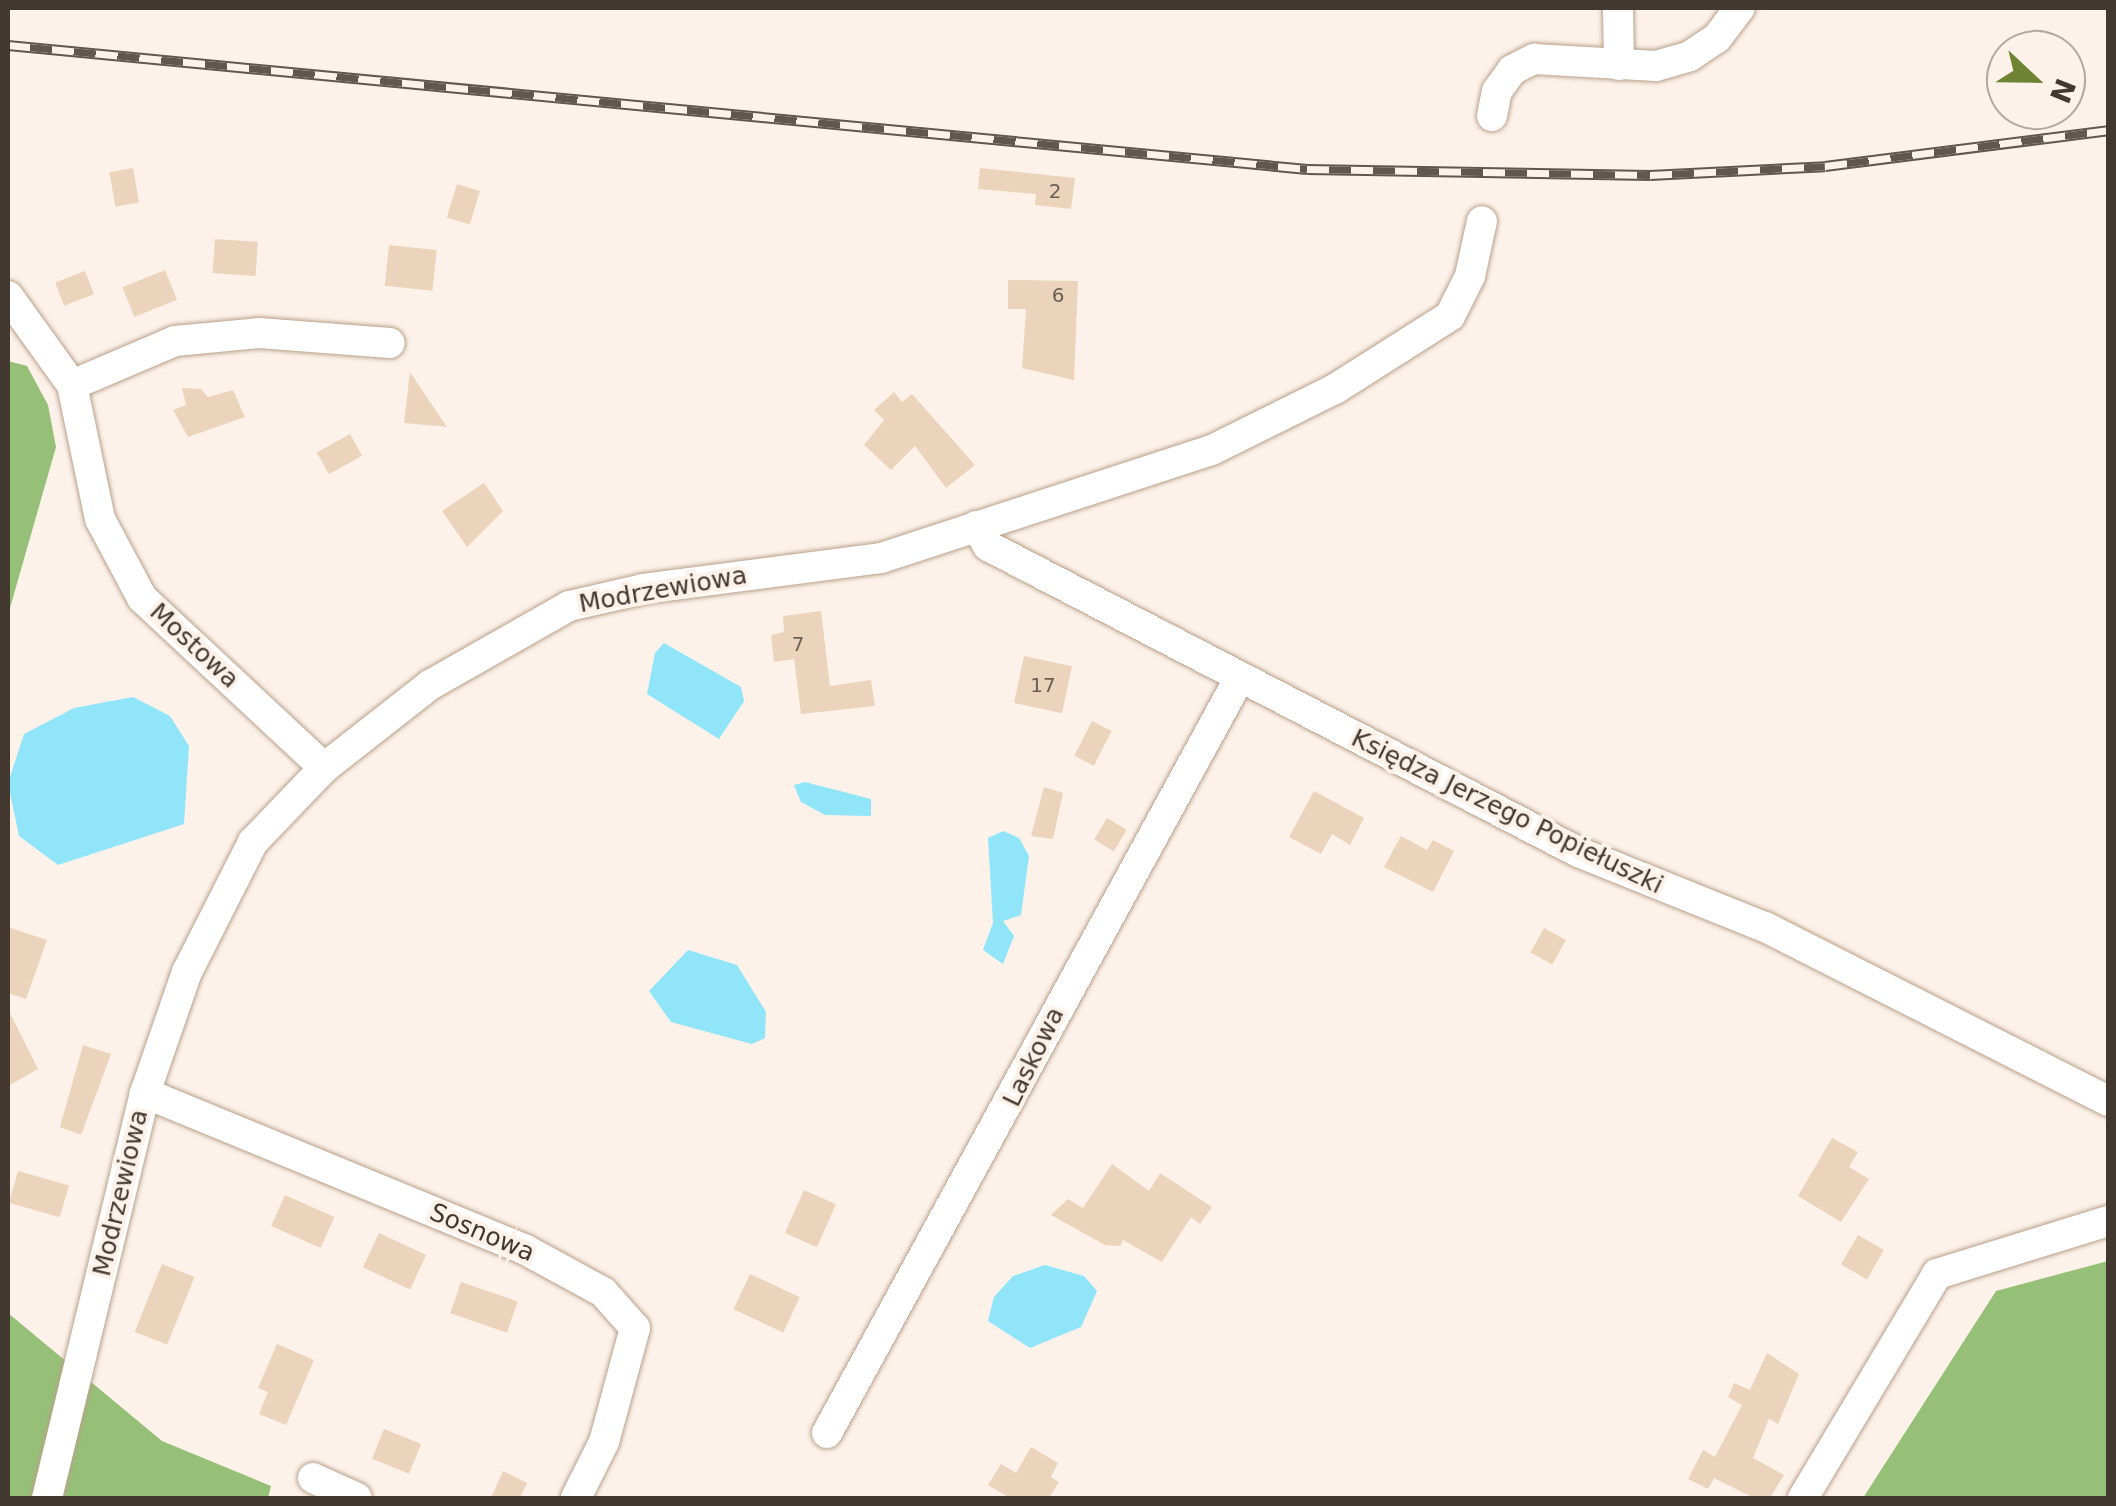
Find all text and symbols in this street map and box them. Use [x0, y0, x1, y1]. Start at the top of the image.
north arrow [1986, 30, 2086, 130]
text: N [2043, 74, 2082, 108]
house number: 2 [1049, 179, 1061, 203]
house number: 6 [1052, 283, 1064, 307]
street label: Modrzewiowa [577, 560, 749, 620]
street label: Mostowa [143, 597, 245, 695]
house number: 7 [792, 632, 804, 656]
house number: 17 [1030, 673, 1056, 697]
street label: Księdza Jerzego Popiełuszki [1346, 723, 1668, 901]
street label: Laskowa [997, 1002, 1071, 1112]
street label: Modrzewiowa [87, 1107, 155, 1279]
street label: Sosnowa [425, 1197, 539, 1269]

